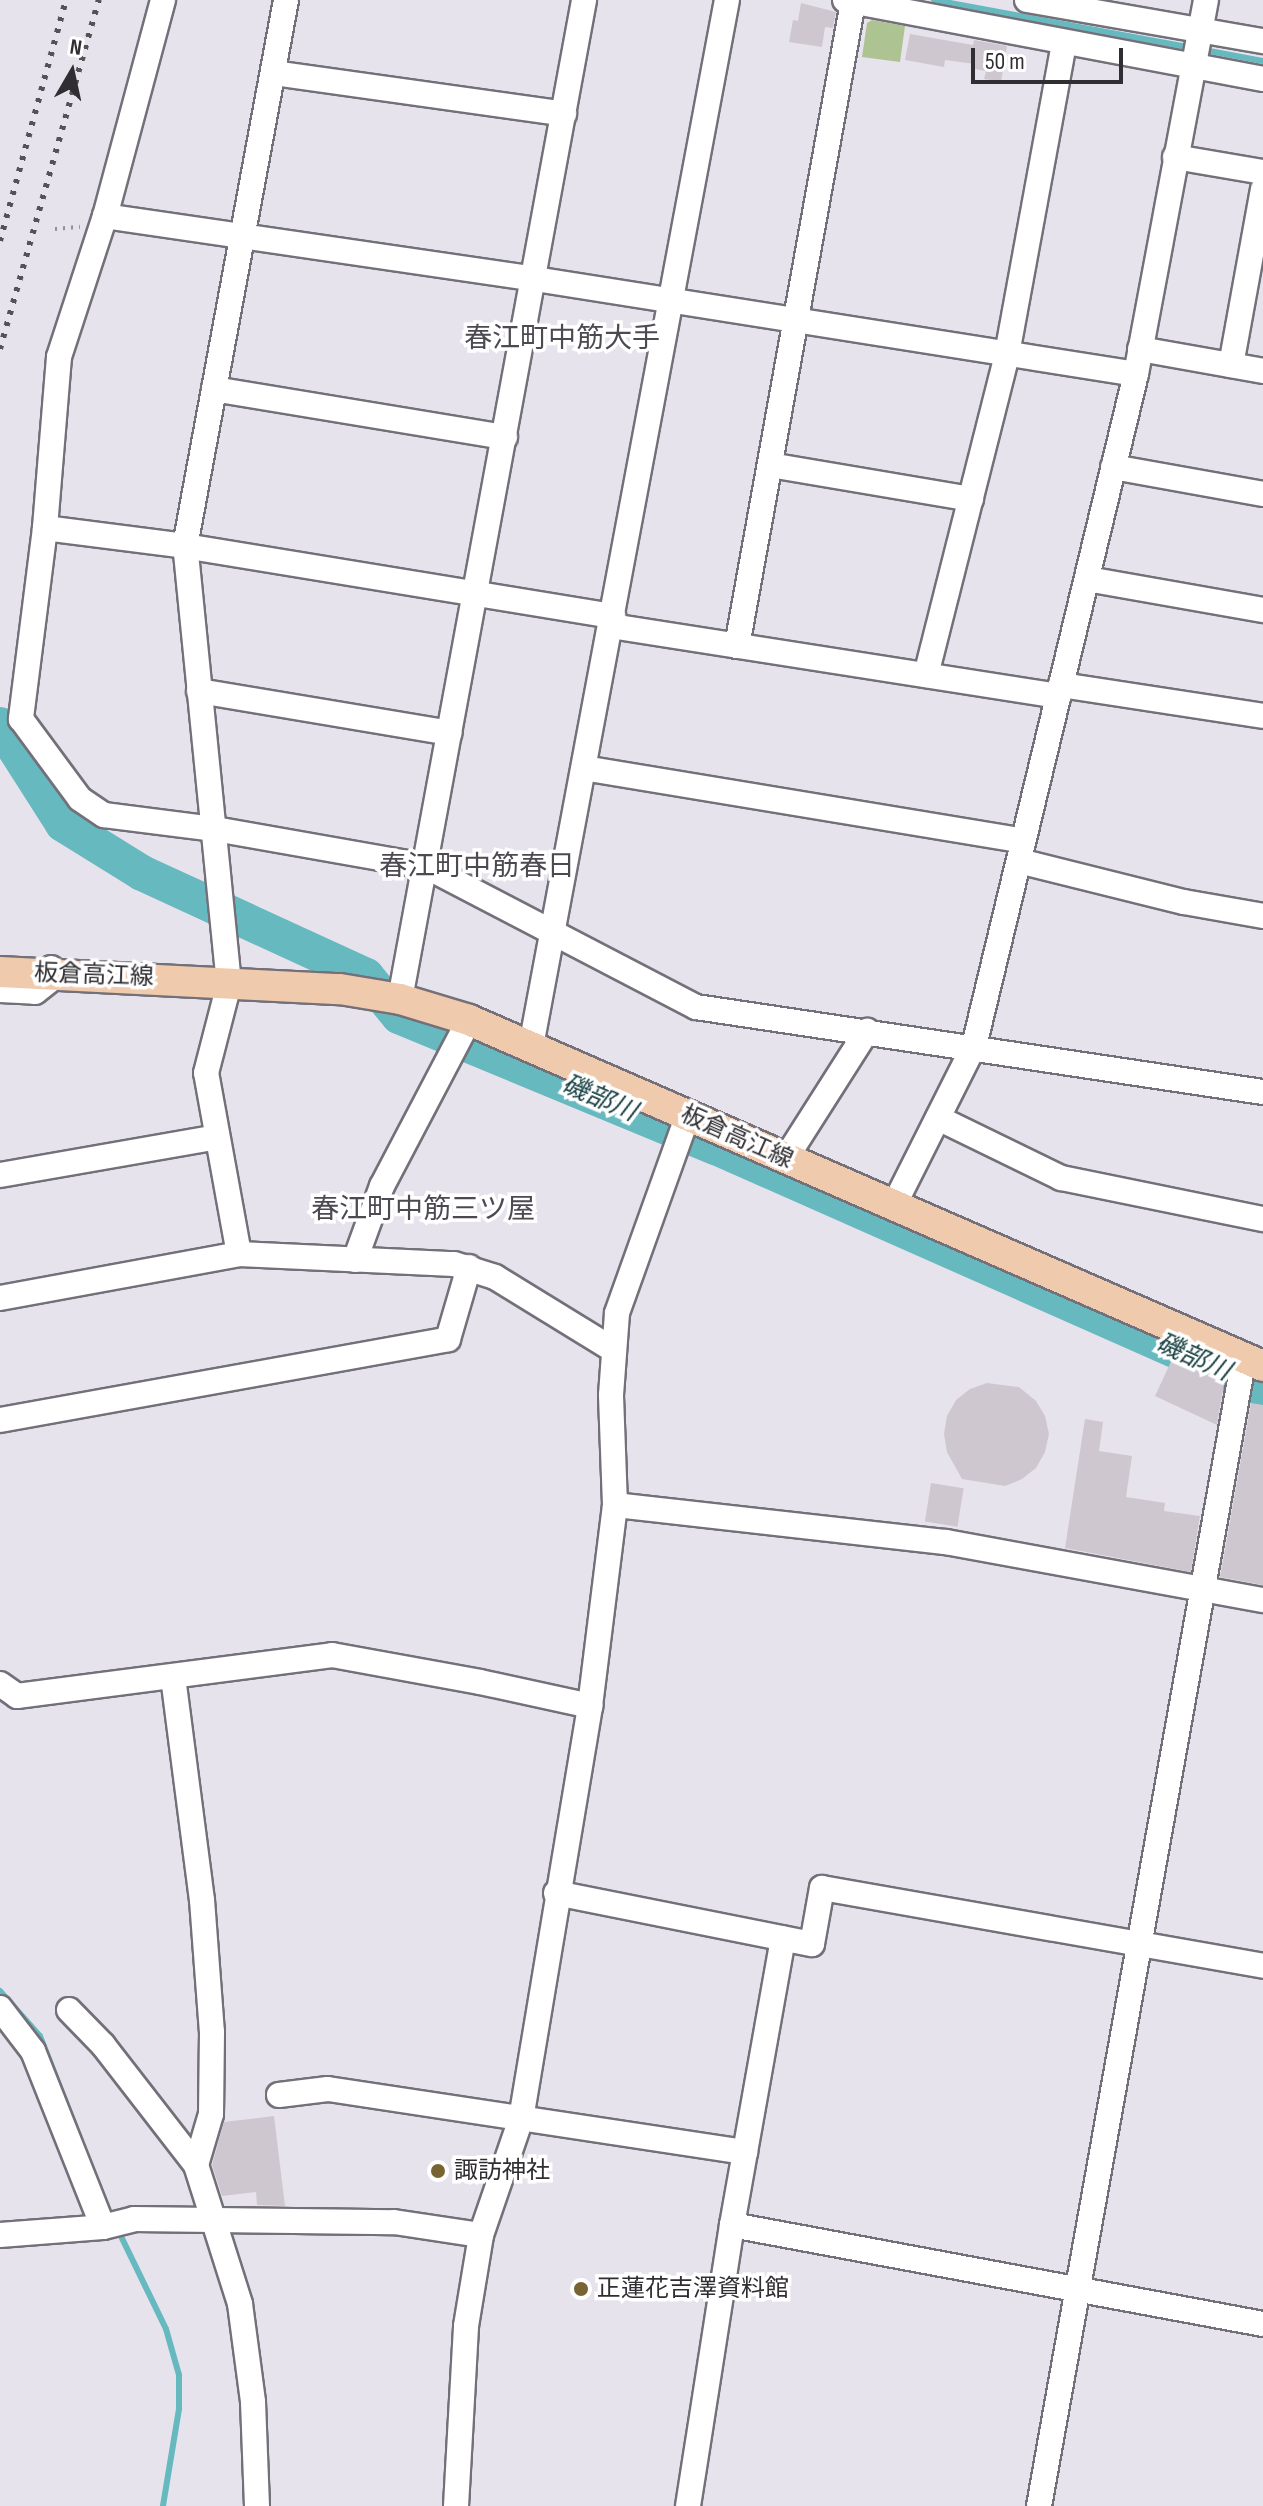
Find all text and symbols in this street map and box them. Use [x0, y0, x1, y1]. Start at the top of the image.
north arrow [32, 32, 112, 112]
scale bar [975, 32, 1127, 82]
text: N [68, 34, 84, 62]
text: 50 m [985, 47, 1025, 76]
district label: 春江町中筋大手 [464, 322, 660, 356]
district label: 春江町中筋春日 [379, 850, 575, 884]
street label: 板倉高江線 [34, 959, 154, 991]
water label: 磯部川 [557, 1069, 641, 1129]
street label: 板倉高江線 [676, 1099, 798, 1175]
district label: 春江町中筋三ツ屋 [311, 1193, 535, 1227]
water label: 磯部川 [1151, 1328, 1235, 1388]
place label: 諏訪神社 [454, 2157, 550, 2185]
marker: 諏訪神社 [429, 2162, 447, 2180]
place label: 正蓮花吉澤資料館 [597, 2275, 789, 2303]
marker: 正蓮花吉澤資料館 [572, 2280, 590, 2298]

